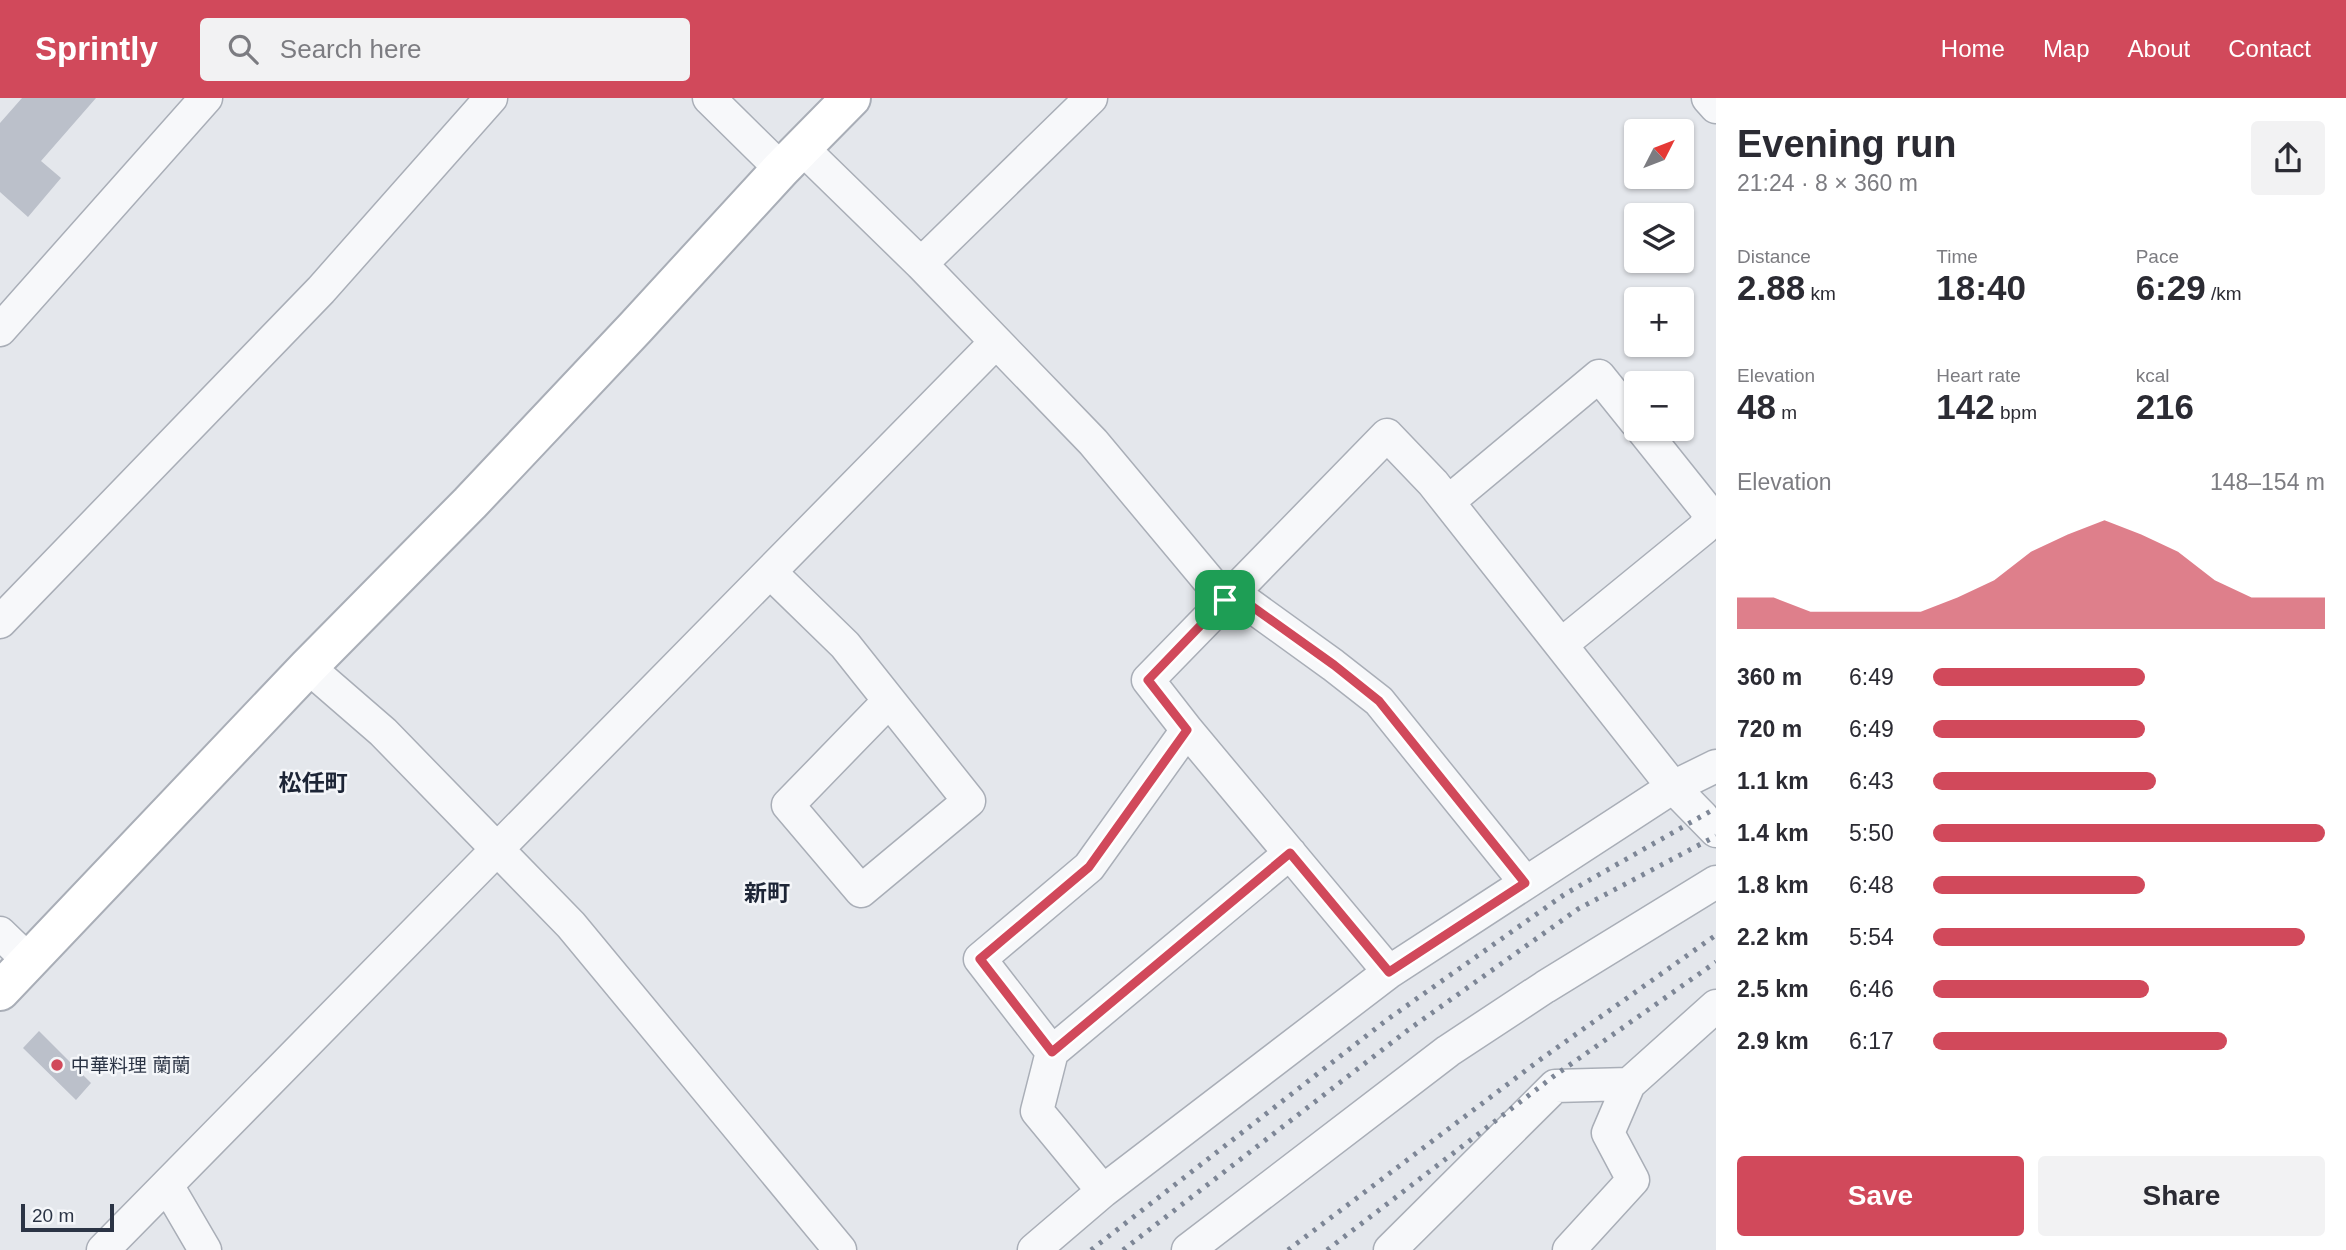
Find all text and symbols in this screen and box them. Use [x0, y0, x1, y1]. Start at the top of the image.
search box [200, 18, 690, 81]
text: Sprintly [35, 30, 158, 67]
icon: search [224, 30, 262, 68]
text: Search here [280, 34, 422, 64]
text: Home [1941, 35, 2005, 62]
text: Map [2043, 35, 2090, 62]
text: About [2128, 35, 2190, 62]
text: Contact [2228, 35, 2311, 62]
north arrow [1624, 119, 1694, 189]
map controls [1624, 119, 1694, 441]
button: share [2251, 121, 2325, 195]
text: Evening run [1737, 123, 1957, 165]
text: 21:24 · 8 × 360 m [1737, 170, 1918, 196]
button: layers [1624, 203, 1694, 273]
text: Distance [1737, 246, 1811, 267]
text: Time [1936, 246, 1978, 267]
text: Pace [2136, 246, 2179, 267]
text: 2.88 [1737, 268, 1805, 307]
text: 18:40 [1936, 268, 2026, 307]
text: 6:29 [2136, 268, 2206, 307]
text: km [1805, 283, 1836, 304]
text: /km [2206, 283, 2242, 304]
button: + [1624, 287, 1694, 357]
text: Elevation [1737, 365, 1815, 386]
text: Heart rate [1936, 365, 2021, 386]
text: kcal [2136, 365, 2169, 386]
button: − [1624, 371, 1694, 441]
text: 48 [1737, 387, 1776, 426]
text: 142 [1936, 387, 1995, 426]
text: 216 [2136, 387, 2194, 426]
text: m [1776, 402, 1797, 423]
text: bpm [1995, 402, 2037, 423]
text: Elevation [1737, 469, 1832, 495]
text: 148–154 m [2210, 469, 2325, 495]
pin [1195, 570, 1255, 630]
icon: arrive [1206, 581, 1244, 619]
text: 360 m [1737, 664, 1802, 690]
text: 6:49 [1849, 664, 1894, 690]
text: 720 m [1737, 716, 1802, 742]
text: 6:49 [1849, 716, 1894, 742]
text: 1.1 km [1737, 768, 1809, 794]
text: 6:43 [1849, 768, 1894, 794]
district label: 松任町 [279, 770, 348, 796]
text: 1.4 km [1737, 820, 1809, 846]
text: 5:50 [1849, 820, 1894, 846]
text: 1.8 km [1737, 872, 1809, 898]
text: 6:48 [1849, 872, 1894, 898]
district label: 新町 [744, 880, 790, 906]
text: 2.2 km [1737, 924, 1809, 950]
text: 5:54 [1849, 924, 1894, 950]
text: 2.5 km [1737, 976, 1809, 1002]
text: 6:46 [1849, 976, 1894, 1002]
text: 2.9 km [1737, 1028, 1809, 1054]
text: 6:17 [1849, 1028, 1894, 1054]
place label: 中華料理 蘭蘭 [71, 1055, 190, 1076]
marker: 中華料理 蘭蘭 [49, 1057, 65, 1073]
button: Save [1737, 1156, 2024, 1236]
button: Share [2038, 1156, 2325, 1236]
scale bar [21, 1201, 114, 1233]
text: 20 m [32, 1205, 74, 1226]

